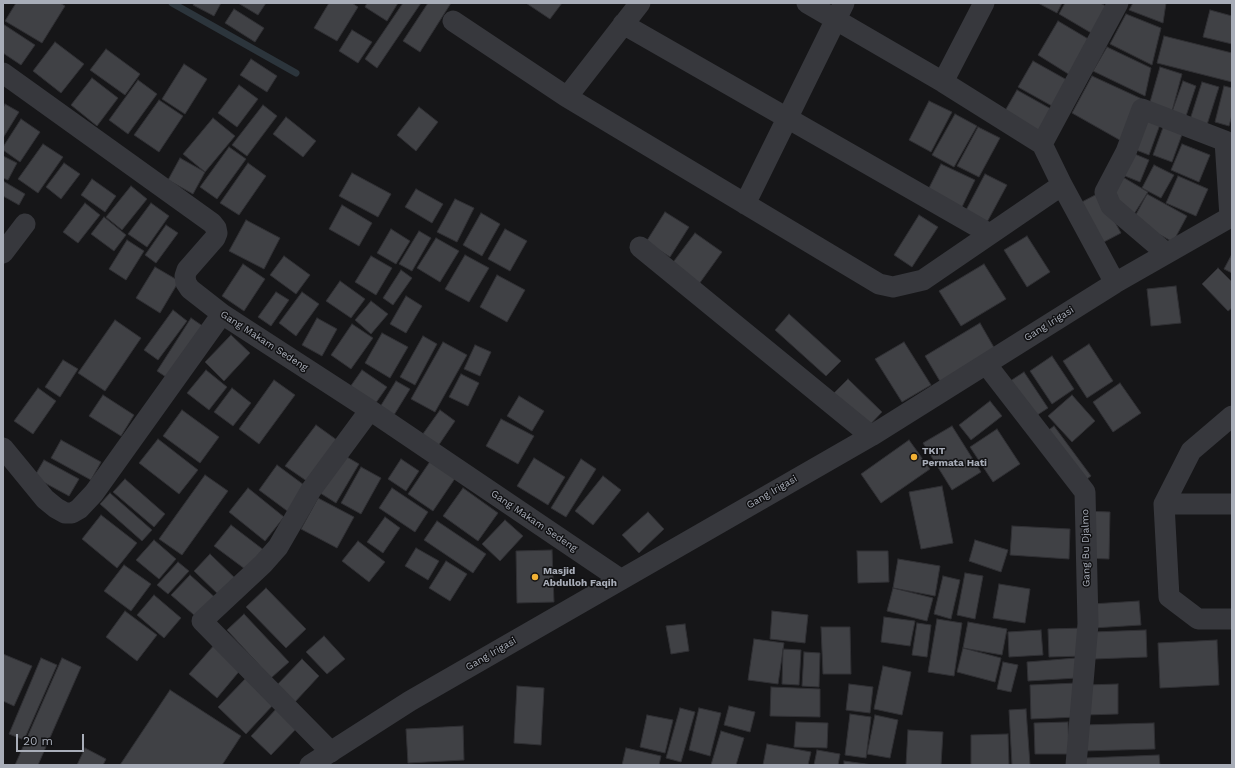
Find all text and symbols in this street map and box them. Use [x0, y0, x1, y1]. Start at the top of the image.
street label: Gang Irigasi [1022, 304, 1076, 344]
street label: Gang Makam Sedeng [218, 308, 310, 374]
place label: TKIT Permata Hati [922, 445, 987, 468]
marker: TKIT Permata Hati [909, 452, 919, 462]
street label: Gang Irigasi [745, 473, 799, 511]
street label: Gang Makam Sedeng [488, 488, 580, 554]
street label: Gang Bu Djalmo [1079, 509, 1093, 587]
place label: Masjid Abdulloh Faqih [543, 565, 617, 588]
marker: Masjid Abdulloh Faqih [530, 572, 540, 582]
street label: Gang Irigasi [464, 635, 518, 673]
scale bar [18, 726, 86, 752]
text: 20 m [23, 734, 53, 748]

